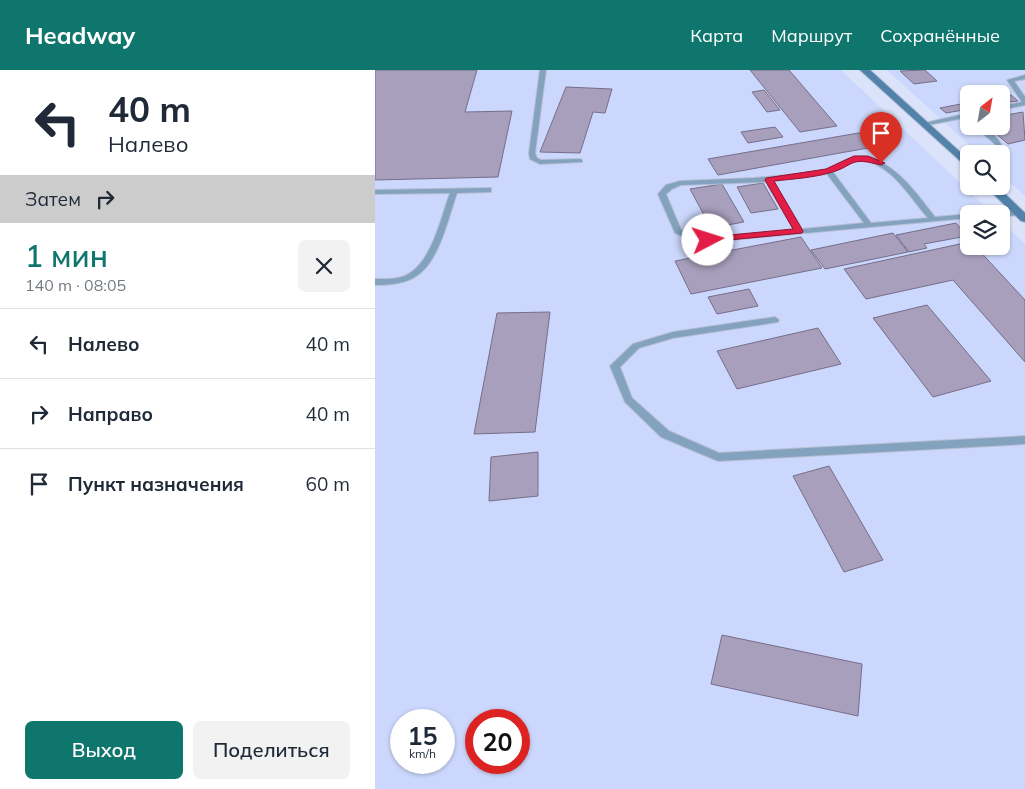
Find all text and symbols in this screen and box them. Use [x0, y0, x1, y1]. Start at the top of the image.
text: Headway [25, 20, 135, 50]
text: Карта [690, 24, 743, 47]
text: Маршрут [771, 24, 852, 47]
text: Сохранённые [880, 24, 1000, 47]
north arrow [960, 85, 1010, 135]
map controls [960, 85, 1010, 255]
text: 40 m [108, 87, 191, 131]
icon: left [25, 90, 90, 155]
pin [860, 112, 902, 163]
icon: arrive [867, 119, 895, 147]
text: Налево [108, 130, 188, 158]
button: search [960, 145, 1010, 195]
icon: right [91, 185, 119, 213]
text: Затем [25, 187, 81, 211]
button: layers [960, 205, 1010, 255]
position arrow [681, 213, 733, 265]
text: 1 мин [25, 237, 108, 275]
button: close [298, 240, 350, 292]
text: 140 m · 08:05 [25, 275, 126, 295]
icon: left [25, 330, 53, 358]
text: Налево [68, 332, 140, 356]
text: 40 m [306, 332, 350, 356]
icon: right [25, 400, 53, 428]
text: Направо [68, 402, 153, 426]
text: 40 m [306, 402, 350, 426]
icon: arrive [25, 470, 53, 498]
text: Пункт назначения [68, 472, 244, 496]
text: 60 m [306, 472, 350, 496]
speed limit sign: 20 [465, 709, 530, 774]
text: 15 [407, 720, 438, 751]
button: Выход [25, 721, 183, 779]
button: Поделиться [193, 721, 350, 779]
text: km/h [409, 746, 436, 761]

